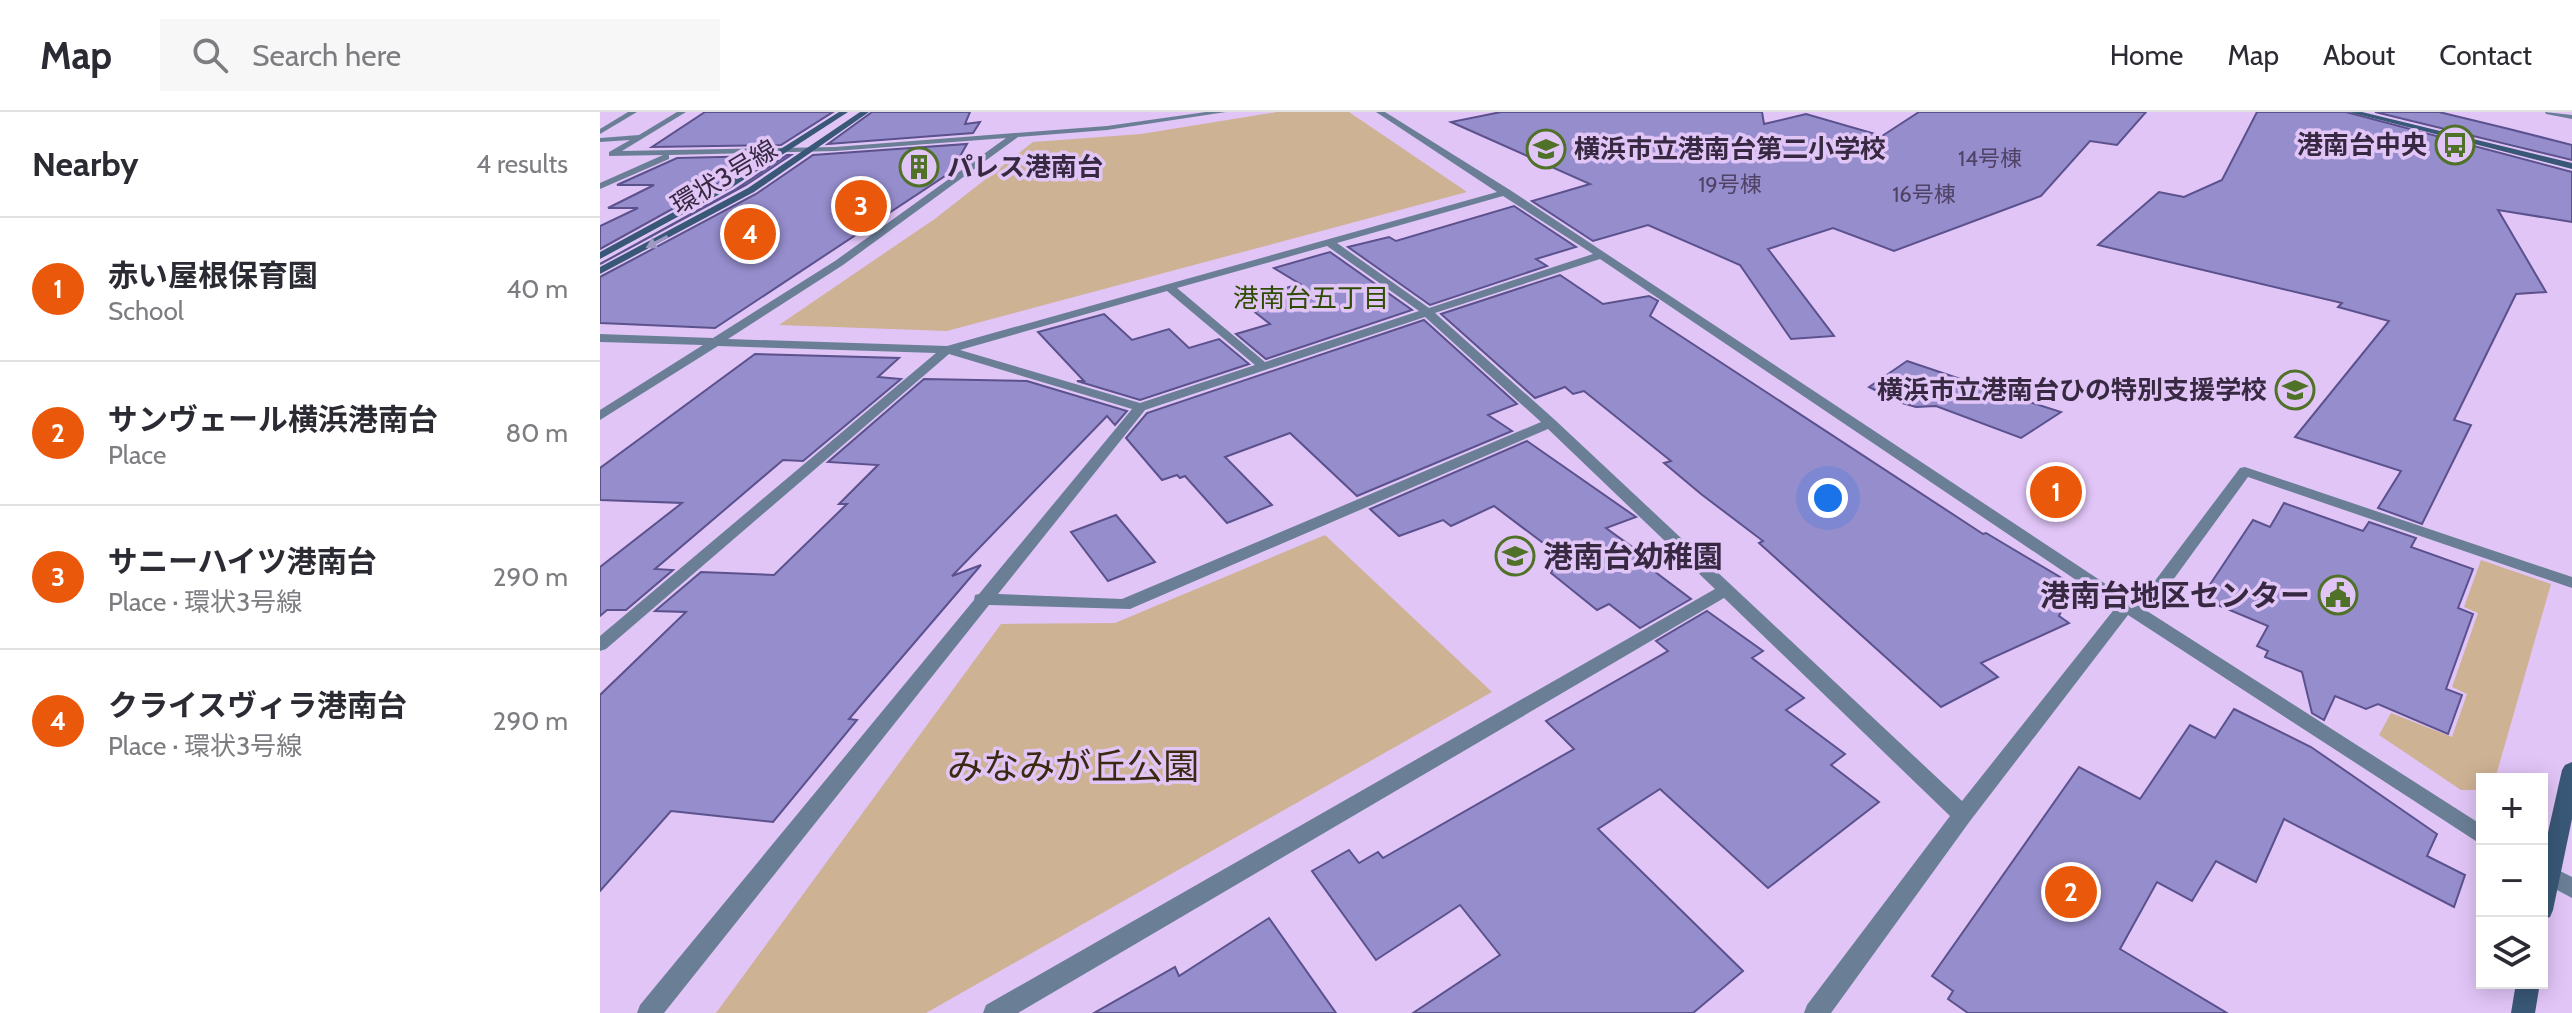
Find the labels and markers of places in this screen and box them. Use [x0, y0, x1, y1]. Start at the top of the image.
bus stop icon: 港南台中央 [2434, 124, 2476, 166]
school or university icon: 横浜市立港南台第二小学校 [1525, 128, 1567, 170]
place label: 港南台中央 [2297, 129, 2427, 161]
place label: 横浜市立港南台第二小学校 [1574, 133, 1886, 165]
building icon: パレス港南台 [898, 146, 940, 188]
place label: パレス港南台 [947, 151, 1103, 183]
pin: 3 [835, 176, 887, 236]
pin: 4 [724, 204, 776, 264]
school or university icon: 横浜市立港南台ひの特別支援学校 [2274, 369, 2316, 411]
place label: 横浜市立港南台ひの特別支援学校 [1877, 374, 2267, 406]
pin: 1 [2030, 462, 2082, 522]
school or university icon: 港南台幼稚園 [1494, 535, 1536, 577]
place label: 港南台幼稚園 [1543, 538, 1723, 575]
public building icon: 港南台地区センター [2317, 574, 2359, 616]
place label: 港南台地区センター [2040, 577, 2310, 614]
pin: 2 [2045, 862, 2097, 922]

